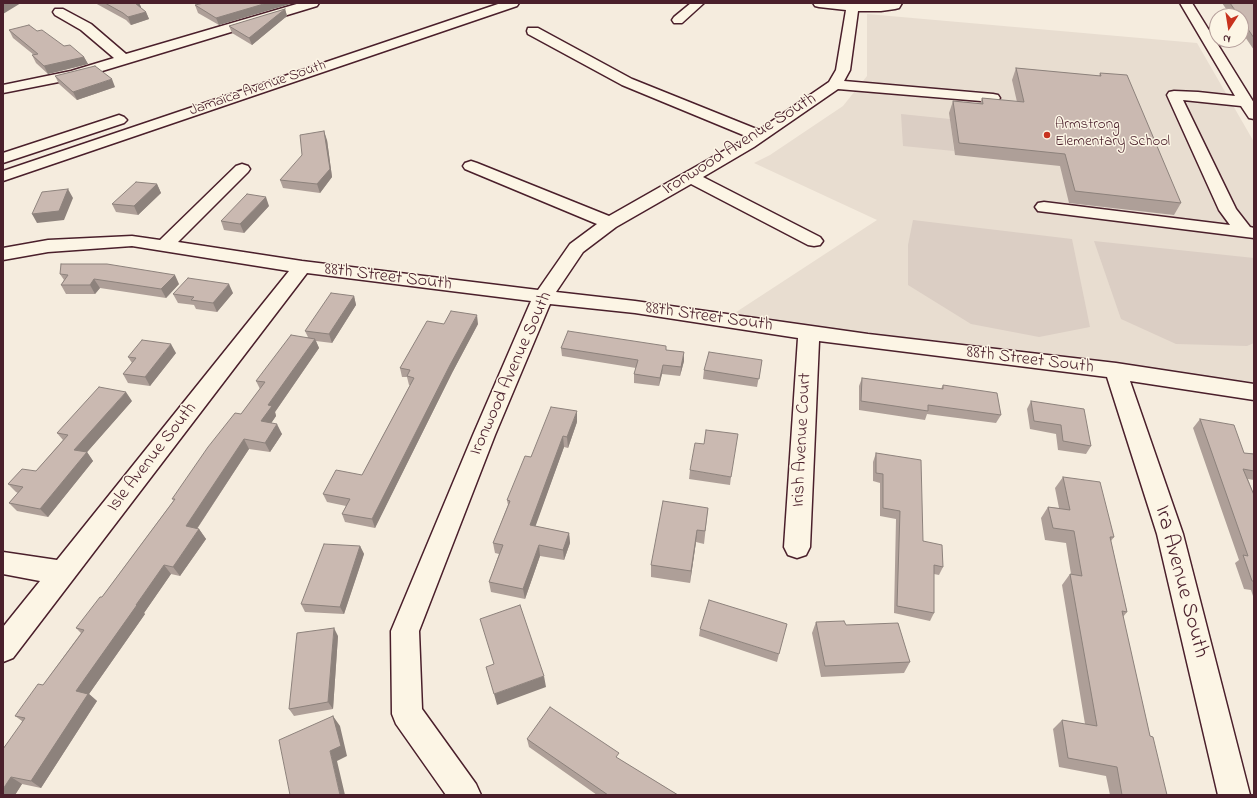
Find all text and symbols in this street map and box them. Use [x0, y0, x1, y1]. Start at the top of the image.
north arrow [1209, 8, 1249, 48]
text: N [1221, 30, 1232, 47]
street label: Jamaica Avenue South [187, 57, 329, 121]
street label: Ironwood Avenue South [659, 89, 821, 201]
place label: Armstrong Elementary School [1055, 117, 1170, 152]
marker: Armstrong Elementary School [1042, 130, 1052, 140]
street label: 88th Street South [323, 259, 453, 297]
street label: Ironwood Avenue South [466, 289, 558, 459]
street label: 88th Street South [644, 298, 774, 338]
street label: 88th Street South [965, 342, 1095, 380]
street label: Irish Avenue Court [789, 372, 817, 508]
street label: Isle Avenue South [104, 399, 202, 517]
street label: Ira Avenue South [1147, 503, 1213, 661]

